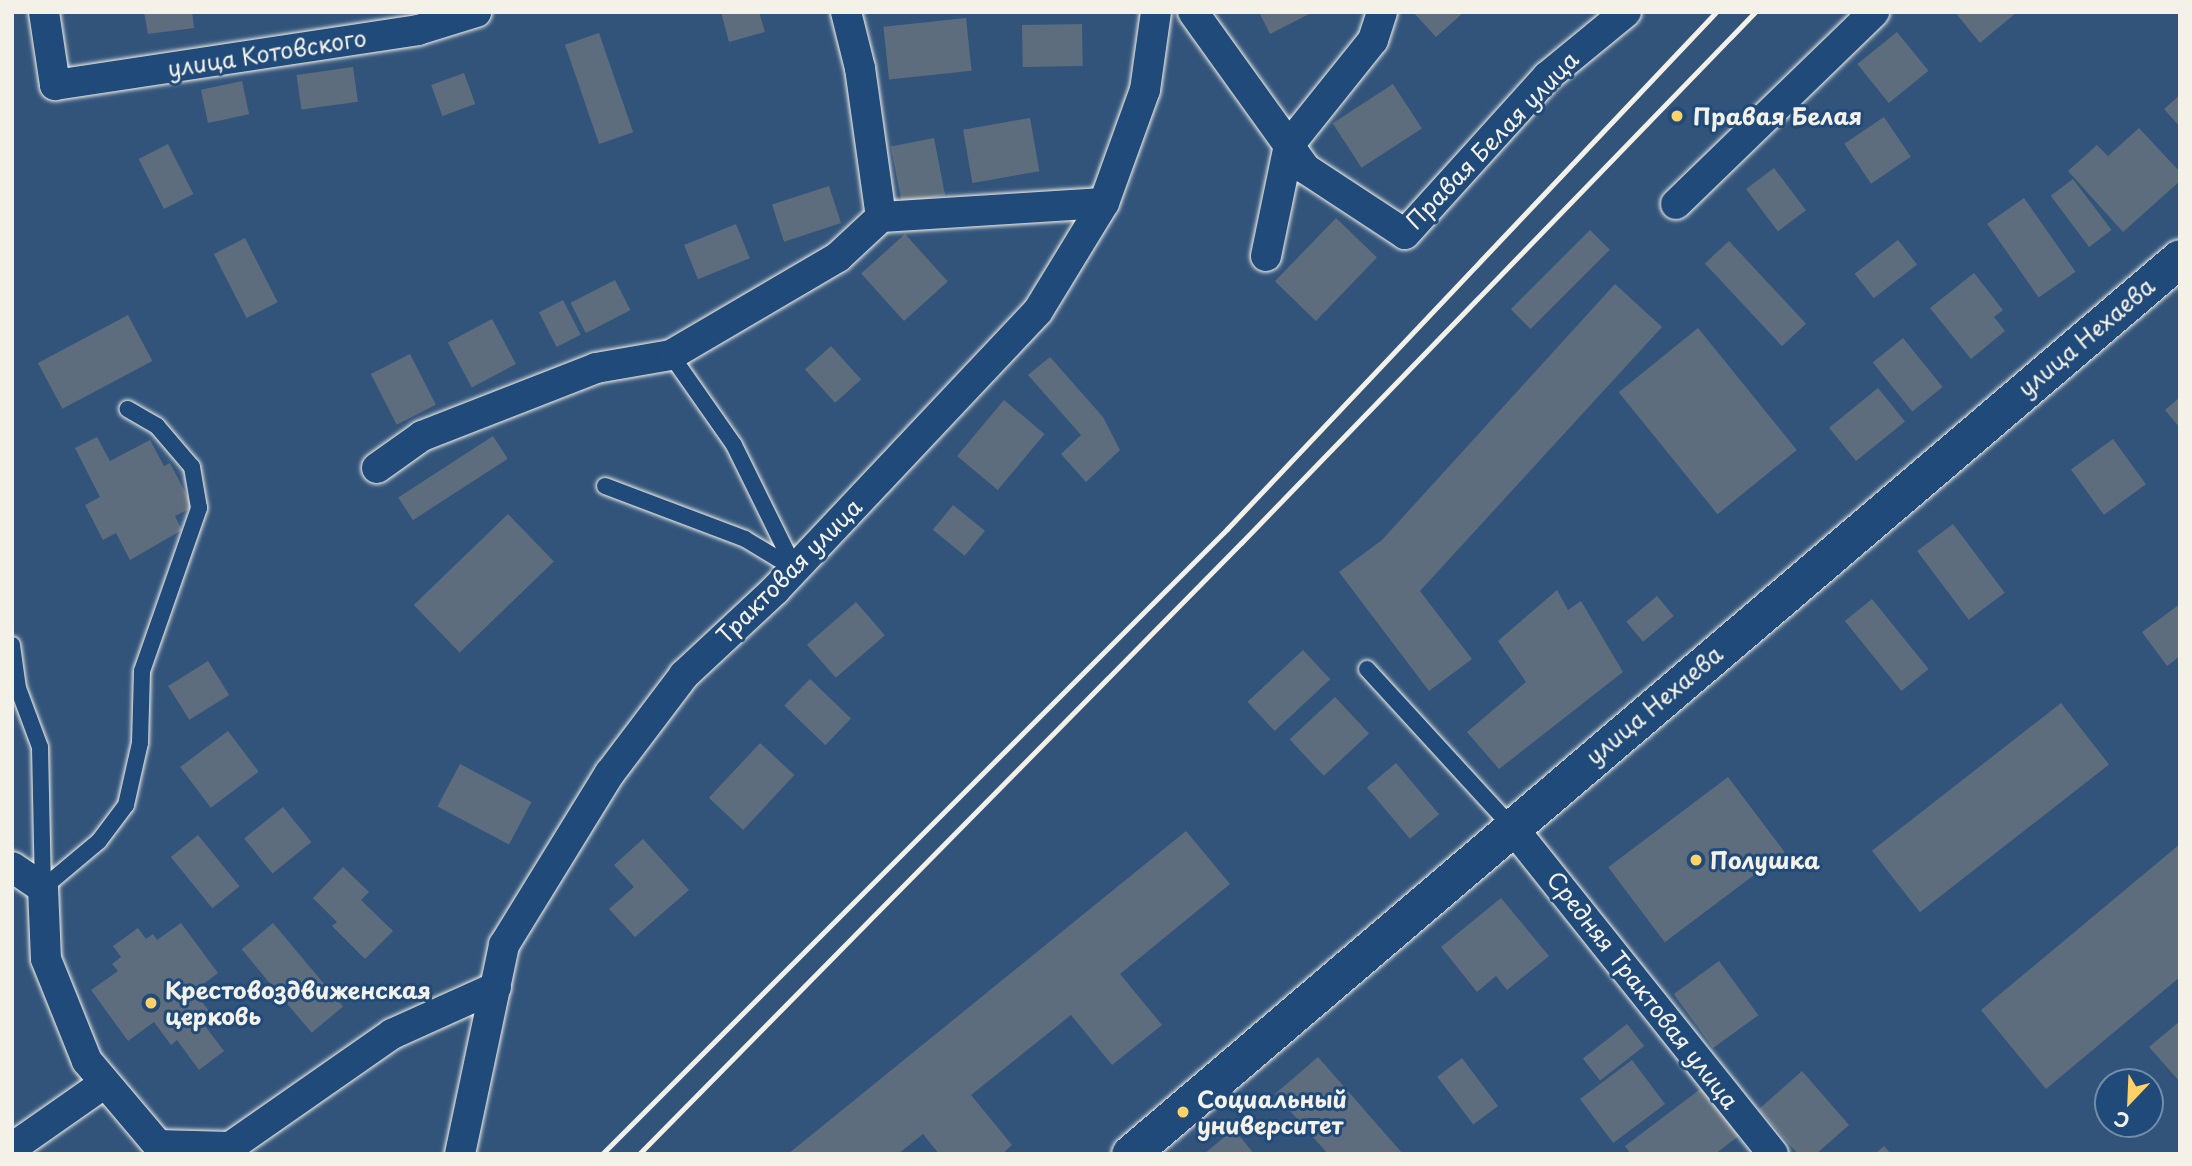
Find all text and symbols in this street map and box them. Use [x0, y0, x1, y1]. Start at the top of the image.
street label: улица Котовского [165, 24, 369, 82]
street label: Правая Белая улица [1400, 45, 1584, 235]
place label: Правая Белая [1693, 102, 1862, 130]
marker: Правая Белая [1667, 106, 1687, 126]
street label: улица Нехаева [2011, 271, 2161, 403]
street label: Трактовая улица [710, 492, 868, 650]
street label: улица Нехаева [1579, 639, 1729, 771]
place label: Полушка [1710, 846, 1820, 874]
marker: Полушка [1688, 852, 1704, 868]
street label: Средняя Трактовая улица [1541, 864, 1745, 1116]
place label: Крестовоздвиженская церковь [165, 976, 431, 1030]
marker: Крестовоздвиженская церковь [143, 995, 159, 1011]
north arrow [2094, 1068, 2164, 1138]
place label: Социальный университет [1197, 1085, 1347, 1139]
marker: Социальный университет [1175, 1104, 1191, 1120]
text: С [2110, 1105, 2134, 1136]

